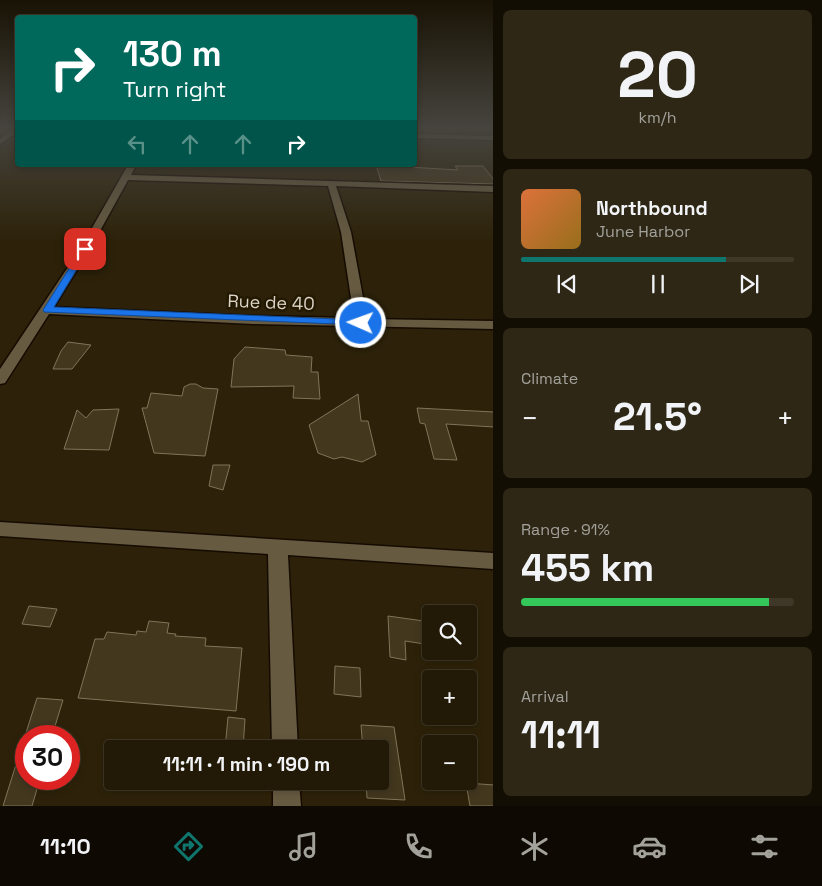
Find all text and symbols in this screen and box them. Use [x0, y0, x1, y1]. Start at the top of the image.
text: 130 m [123, 32, 222, 76]
text: 20 [617, 33, 698, 116]
icon: right [40, 35, 105, 100]
text: Turn right [123, 75, 226, 103]
text: km/h [638, 107, 677, 128]
icon: left [123, 130, 151, 158]
icon: ahead [176, 130, 204, 158]
icon: ahead [229, 130, 257, 158]
icon: right [282, 130, 310, 158]
text: Northbound [596, 196, 708, 221]
text: June Harbor [596, 221, 690, 242]
pin [64, 228, 106, 270]
icon: arrive [71, 235, 99, 263]
icon: previous [553, 270, 581, 298]
icon: pause [644, 270, 672, 298]
icon: next [735, 270, 763, 298]
street label: Rue de 40 [227, 289, 315, 315]
position arrow [334, 296, 386, 348]
text: Climate [521, 368, 578, 389]
text: 21.5° [613, 393, 702, 441]
text: − [521, 400, 538, 436]
text: + [777, 400, 794, 436]
text: Range · 91% [521, 519, 610, 540]
text: 455 km [521, 544, 654, 592]
map controls [422, 605, 477, 790]
button: search [422, 605, 477, 660]
button: + [422, 670, 477, 725]
text: Arrival [521, 686, 569, 707]
text: 11:11 [521, 711, 601, 759]
speed limit sign: 30 [15, 725, 80, 790]
button: − [422, 735, 477, 790]
text: 11:11 · 1 min · 190 m [163, 752, 330, 777]
icon: directions [171, 829, 206, 864]
icon: music [286, 829, 321, 864]
icon: phone [401, 829, 436, 864]
icon: climate [517, 829, 552, 864]
icon: car [632, 829, 667, 864]
icon: filters [747, 829, 782, 864]
text: 11:10 [40, 832, 91, 860]

